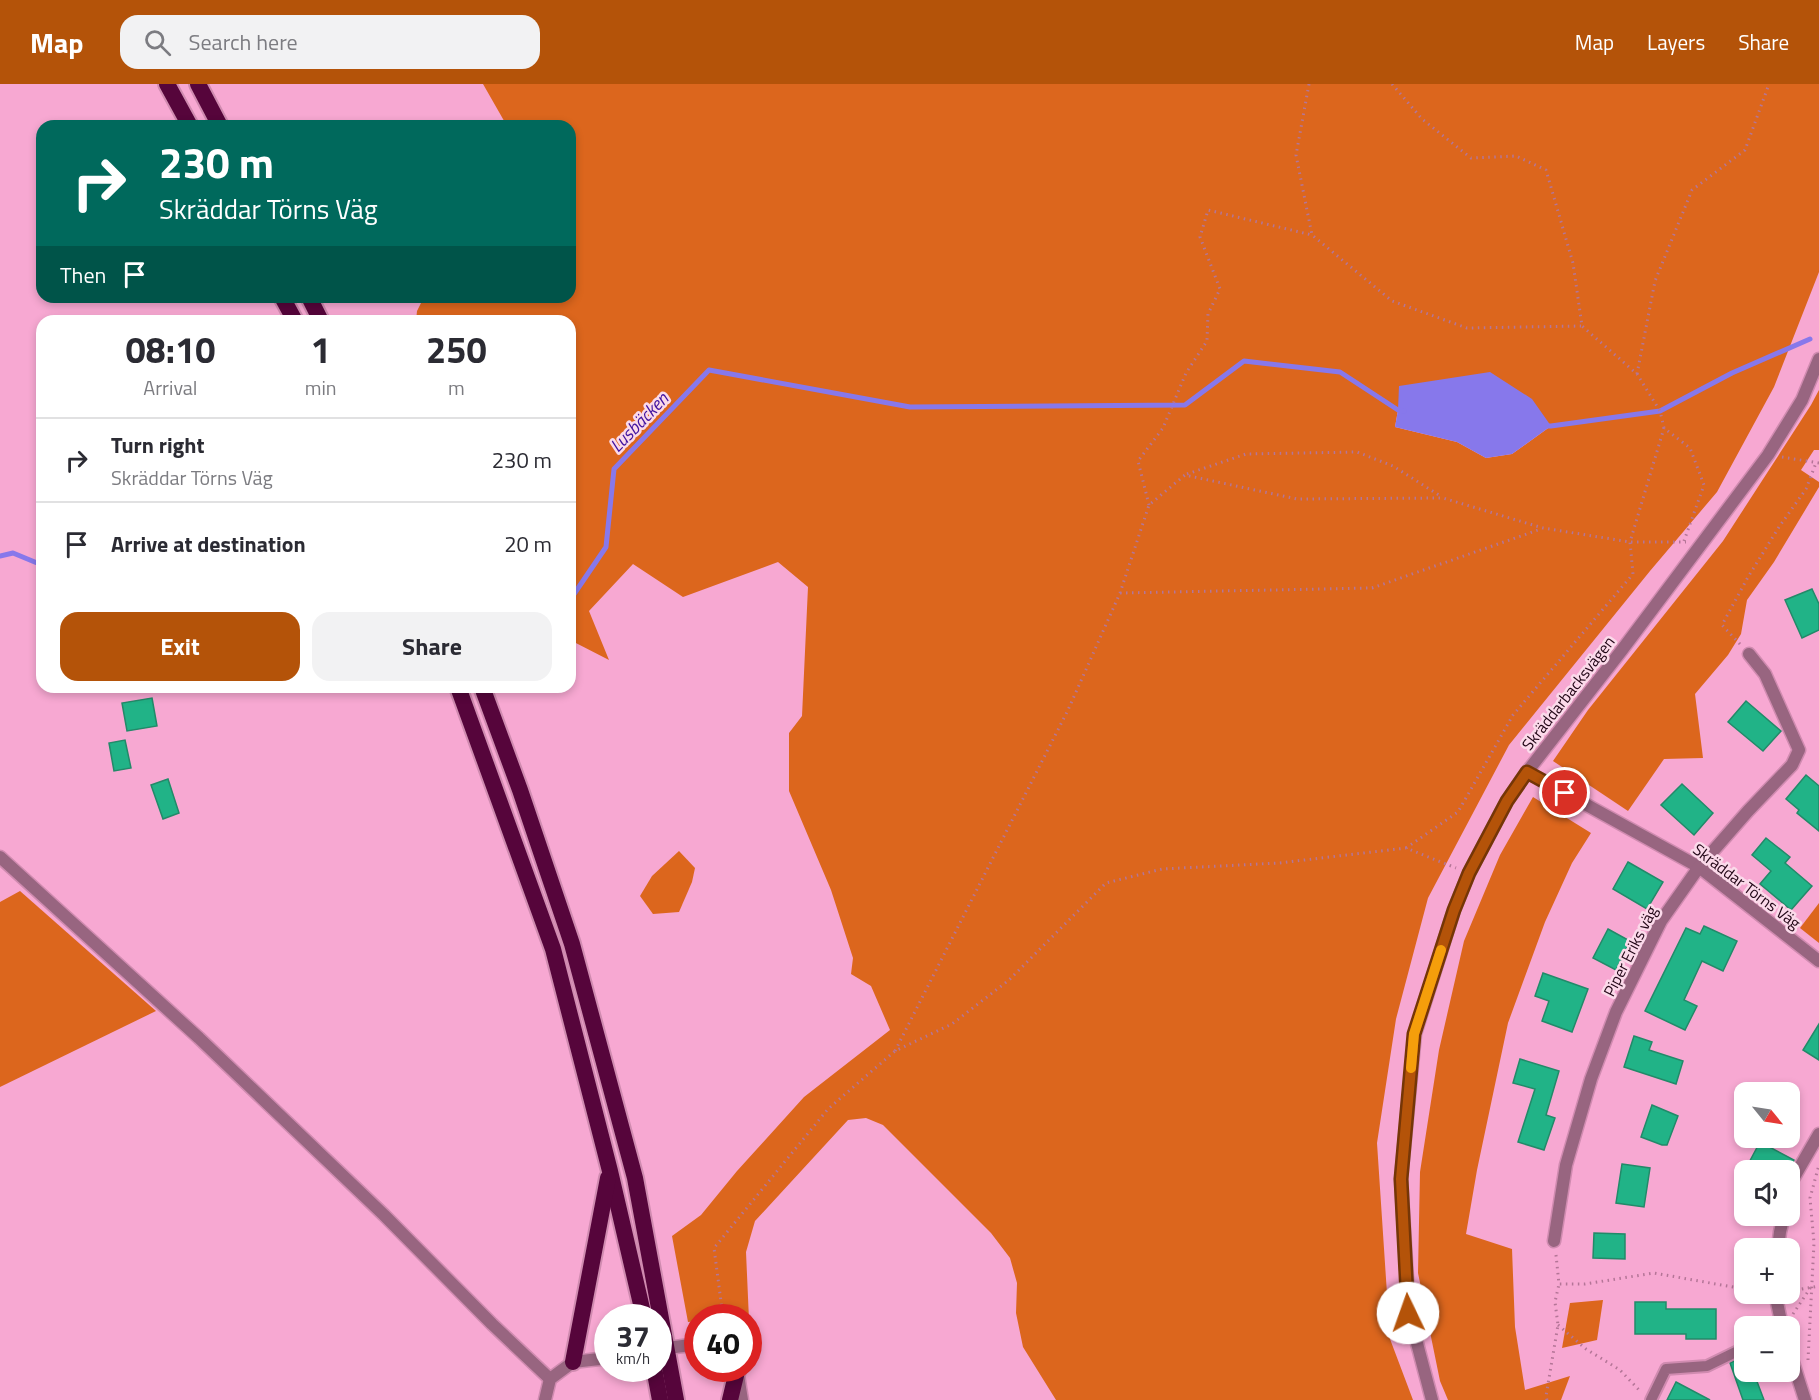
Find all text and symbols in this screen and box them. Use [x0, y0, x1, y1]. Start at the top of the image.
search box [120, 15, 540, 69]
text: Map [30, 21, 84, 64]
text: Search here [189, 25, 298, 59]
icon: search [141, 26, 174, 59]
text: Map [1575, 26, 1614, 58]
text: Layers [1647, 26, 1705, 58]
text: Share [1738, 26, 1789, 58]
text: 230 m [159, 130, 274, 194]
icon: right [60, 144, 138, 222]
text: Skräddar Törns Väg [159, 188, 378, 229]
text: Then [60, 258, 106, 292]
icon: arrive [118, 258, 151, 291]
text: 08:10 [125, 322, 215, 377]
text: 1 [311, 322, 331, 377]
text: 250 [426, 322, 487, 377]
text: Arrival [143, 372, 198, 403]
text: min [305, 372, 337, 403]
text: m [448, 372, 465, 403]
water label: Lusbäcken [603, 385, 675, 458]
text: Turn right [111, 428, 205, 462]
text: 230 m [492, 443, 552, 477]
icon: right [60, 444, 93, 477]
text: Skräddar Törns Väg [111, 462, 273, 493]
text: Arrive at destination [111, 527, 306, 561]
text: 20 m [504, 527, 552, 561]
icon: arrive [60, 528, 93, 561]
button: Exit [60, 612, 300, 681]
button: Share [312, 612, 552, 681]
street label: Skräddarbacksvägen [1516, 631, 1620, 755]
pin [1539, 767, 1590, 818]
icon: arrive [1548, 776, 1581, 809]
street label: Skräddar Törns Väg [1688, 837, 1806, 935]
street label: Piper Eriks väg [1597, 901, 1663, 1001]
north arrow [1734, 1082, 1800, 1148]
map controls [1734, 1082, 1800, 1382]
button: sound [1734, 1160, 1800, 1226]
button: + [1734, 1238, 1800, 1304]
position arrow [1376, 1281, 1440, 1345]
speed limit sign: 40 [684, 1304, 762, 1382]
text: 37 [616, 1313, 650, 1359]
button: − [1734, 1316, 1800, 1382]
text: km/h [616, 1347, 650, 1370]

